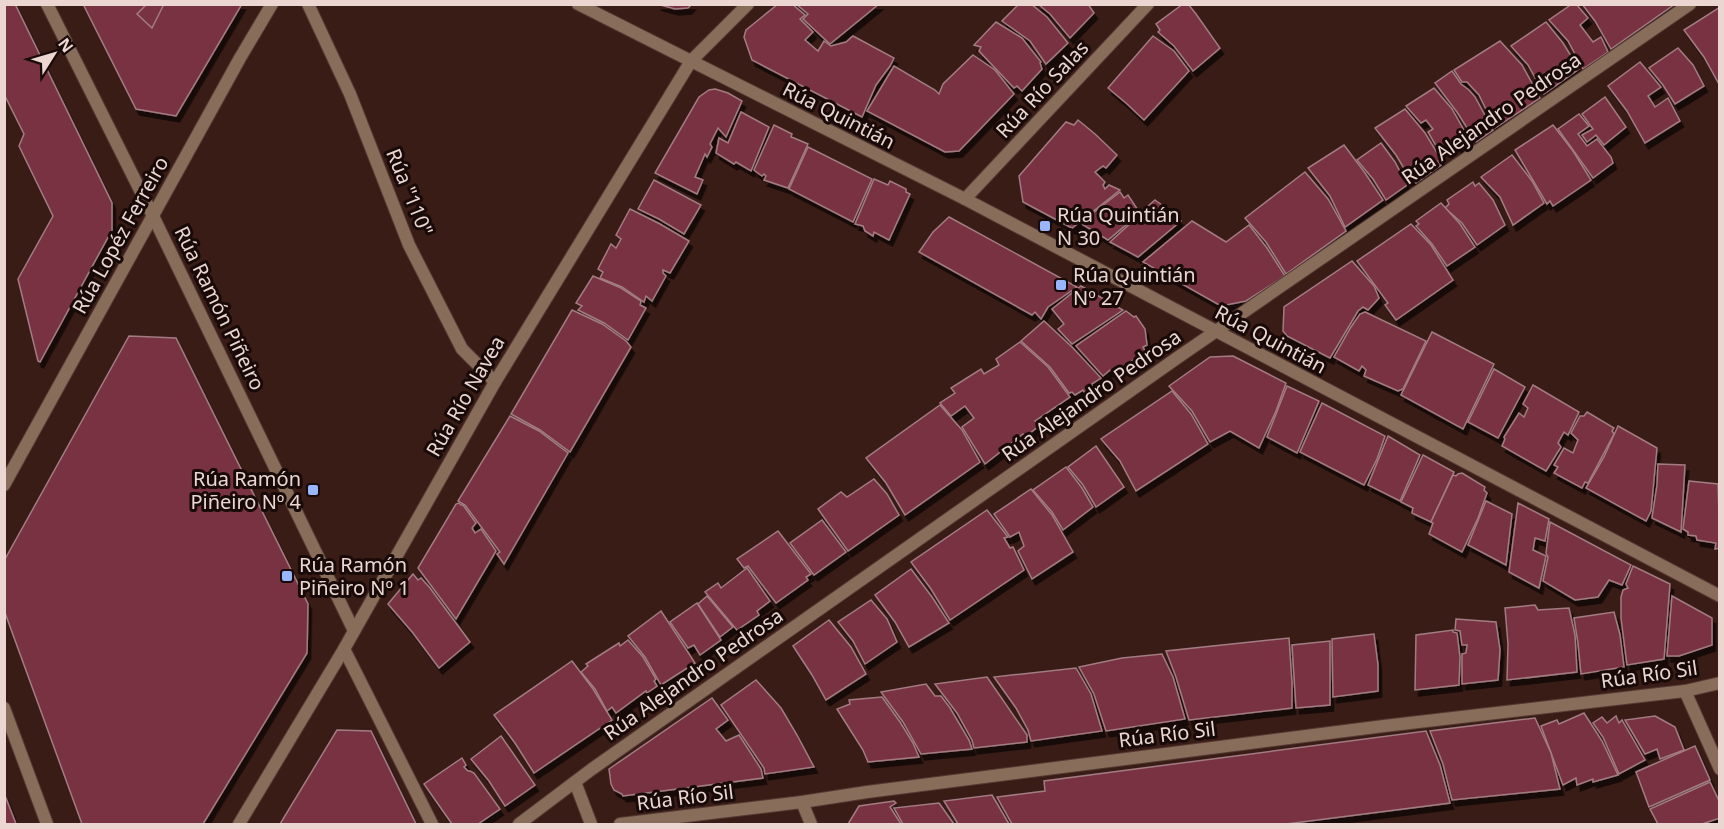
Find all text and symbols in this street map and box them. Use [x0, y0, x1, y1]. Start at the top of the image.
north arrow [24, 24, 84, 84]
text: N [53, 33, 79, 57]
street label: Rúa Río Salas [990, 34, 1094, 144]
street label: Rúa Alejandro Pedrosa [1396, 46, 1586, 190]
street label: Rúa Quintián [778, 75, 900, 155]
street label: Rúa "110" [380, 144, 440, 240]
street label: Rúa Lopéz Ferreiro [66, 152, 174, 318]
place label: Rúa Quintián N 30 [1057, 201, 1180, 251]
marker: Rúa Quintián N 30 [1038, 219, 1052, 233]
street label: Rúa Ramón Piñeiro [169, 222, 271, 394]
place label: Rúa Quintián Nº 27 [1073, 261, 1196, 311]
marker: Rúa Quintián Nº 27 [1054, 278, 1068, 292]
street label: Rúa Quintián [1210, 298, 1332, 380]
street label: Rúa Alejandro Pedrosa [996, 323, 1186, 467]
street label: Rúa Río Navea [420, 331, 510, 461]
place label: Rúa Ramón Piñeiro Nº 4 [190, 465, 302, 515]
marker: Rúa Ramón Piñeiro Nº 4 [306, 483, 320, 497]
place label: Rúa Ramón Piñeiro Nº 1 [299, 551, 410, 601]
marker: Rúa Ramón Piñeiro Nº 1 [280, 569, 294, 583]
street label: Rúa Alejandro Pedrosa [598, 602, 788, 746]
street label: Rúa Río Sil [1599, 654, 1699, 694]
street label: Rúa Río Sil [1117, 715, 1217, 753]
street label: Rúa Río Sil [635, 778, 735, 816]

